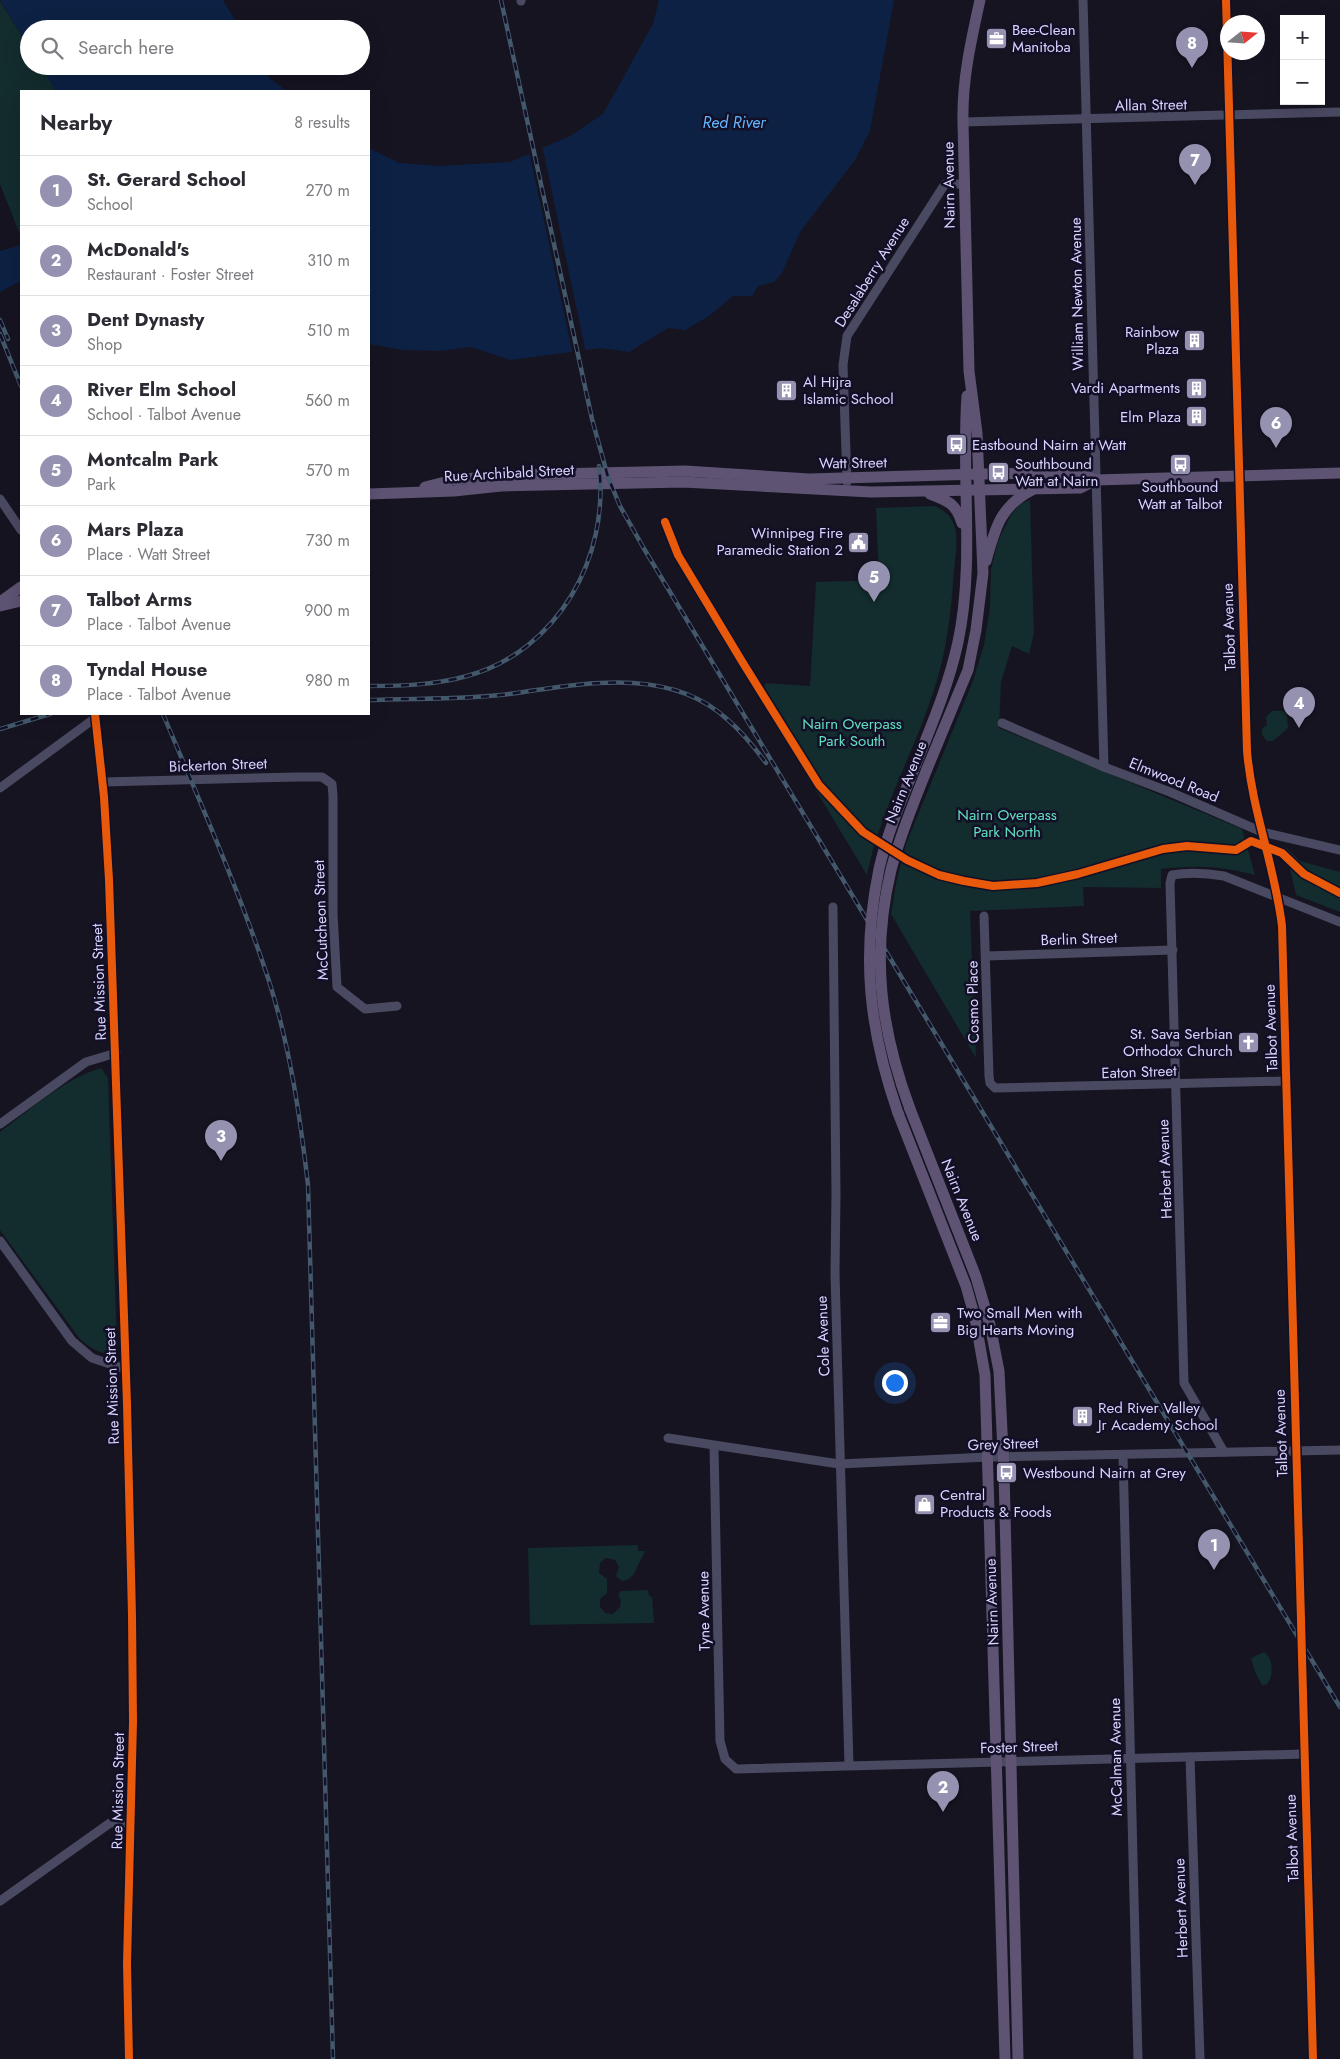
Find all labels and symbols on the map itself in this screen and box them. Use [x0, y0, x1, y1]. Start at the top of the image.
north arrow [1220, 15, 1265, 60]
place label: Bee-Clean Manitoba [1012, 19, 1076, 58]
office icon: Bee-Clean Manitoba [984, 27, 1008, 51]
pin: 8 [1176, 27, 1208, 68]
street label: Allan Street [1115, 93, 1188, 117]
water label: Red River [703, 111, 767, 134]
street label: Nairn Avenue [937, 141, 961, 229]
pin: 7 [1179, 144, 1211, 185]
street label: Desalaberry Avenue [829, 212, 915, 332]
street label: William Newton Avenue [1065, 217, 1089, 371]
place label: Rainbow Plaza [1125, 321, 1180, 360]
building icon: Rainbow Plaza [1183, 329, 1207, 353]
place label: Al Hijra Islamic School [803, 371, 894, 410]
building icon: Vardi Apartments [1184, 376, 1208, 400]
place label: Vardi Apartments [1071, 377, 1180, 399]
building icon: Al Hijra Islamic School [775, 379, 799, 403]
building icon: Elm Plaza [1185, 405, 1209, 429]
place label: Elm Plaza [1120, 406, 1181, 428]
pin: 6 [1260, 407, 1292, 448]
bus stop icon: Eastbound Nairn at Watt [944, 433, 968, 457]
place label: Eastbound Nairn at Watt [972, 434, 1126, 456]
street label: Watt Street [819, 451, 888, 475]
bus stop icon: Southbound Watt at Talbot [1168, 452, 1192, 476]
place label: Southbound Watt at Nairn [1015, 453, 1098, 492]
street label: Rue Archibald Street [443, 459, 575, 487]
bus stop icon: Southbound Watt at Nairn [987, 461, 1011, 485]
place label: Southbound Watt at Talbot [1138, 476, 1222, 515]
place label: Winnipeg Fire Paramedic Station 2 [716, 522, 843, 561]
public building icon: Winnipeg Fire Paramedic Station 2 [847, 530, 871, 554]
pin: 5 [858, 561, 890, 602]
street label: Talbot Avenue [1216, 583, 1242, 671]
pin: 4 [1283, 687, 1315, 728]
park label: Nairn Overpass Park South [802, 713, 902, 752]
street label: Nairn Avenue [880, 737, 933, 826]
street label: Bickerton Street [168, 752, 268, 778]
street label: Elmwood Road [1126, 752, 1222, 808]
park label: Nairn Overpass Park North [957, 804, 1057, 843]
street label: McCutcheon Street [308, 859, 334, 980]
street label: Rue Mission Street [86, 923, 112, 1041]
street label: Berlin Street [1040, 927, 1118, 951]
street label: Cosmo Place [961, 960, 985, 1044]
street label: Talbot Avenue [1258, 984, 1284, 1072]
place label: St. Sava Serbian Orthodox Church [1123, 1023, 1233, 1062]
church icon: St. Sava Serbian Orthodox Church [1237, 1031, 1261, 1055]
street label: Eaton Street [1101, 1060, 1177, 1084]
street label: Herbert Avenue [1152, 1118, 1178, 1219]
pin: 3 [205, 1120, 237, 1161]
street label: Nairn Avenue [936, 1156, 989, 1245]
street label: Cole Avenue [811, 1295, 835, 1377]
place label: Two Small Men with Big Hearts Moving [957, 1302, 1083, 1341]
office icon: Two Small Men with Big Hearts Moving [929, 1310, 953, 1334]
street label: Rue Mission Street [99, 1327, 125, 1445]
your location [882, 1370, 908, 1396]
street label: Talbot Avenue [1268, 1389, 1294, 1477]
place label: Red River Valley Jr Academy School [1096, 1397, 1218, 1436]
building icon: Red River Valley Jr Academy School [1070, 1405, 1094, 1429]
street label: Grey Street [967, 1432, 1039, 1456]
bus stop icon: Westbound Nairn at Grey [995, 1461, 1019, 1485]
place label: Westbound Nairn at Grey [1023, 1462, 1186, 1484]
place label: Central Products & Foods [940, 1484, 1051, 1523]
shop icon: Central Products & Foods [912, 1492, 936, 1516]
pin: 1 [1198, 1529, 1230, 1570]
street label: Nairn Avenue [979, 1558, 1005, 1646]
street label: Tyne Avenue [692, 1571, 716, 1651]
street label: McCalman Avenue [1104, 1697, 1128, 1816]
street label: Rue Mission Street [106, 1732, 130, 1850]
street label: Foster Street [980, 1735, 1059, 1759]
pin: 2 [927, 1771, 959, 1812]
street label: Talbot Avenue [1279, 1794, 1305, 1882]
street label: Herbert Avenue [1168, 1857, 1194, 1958]

